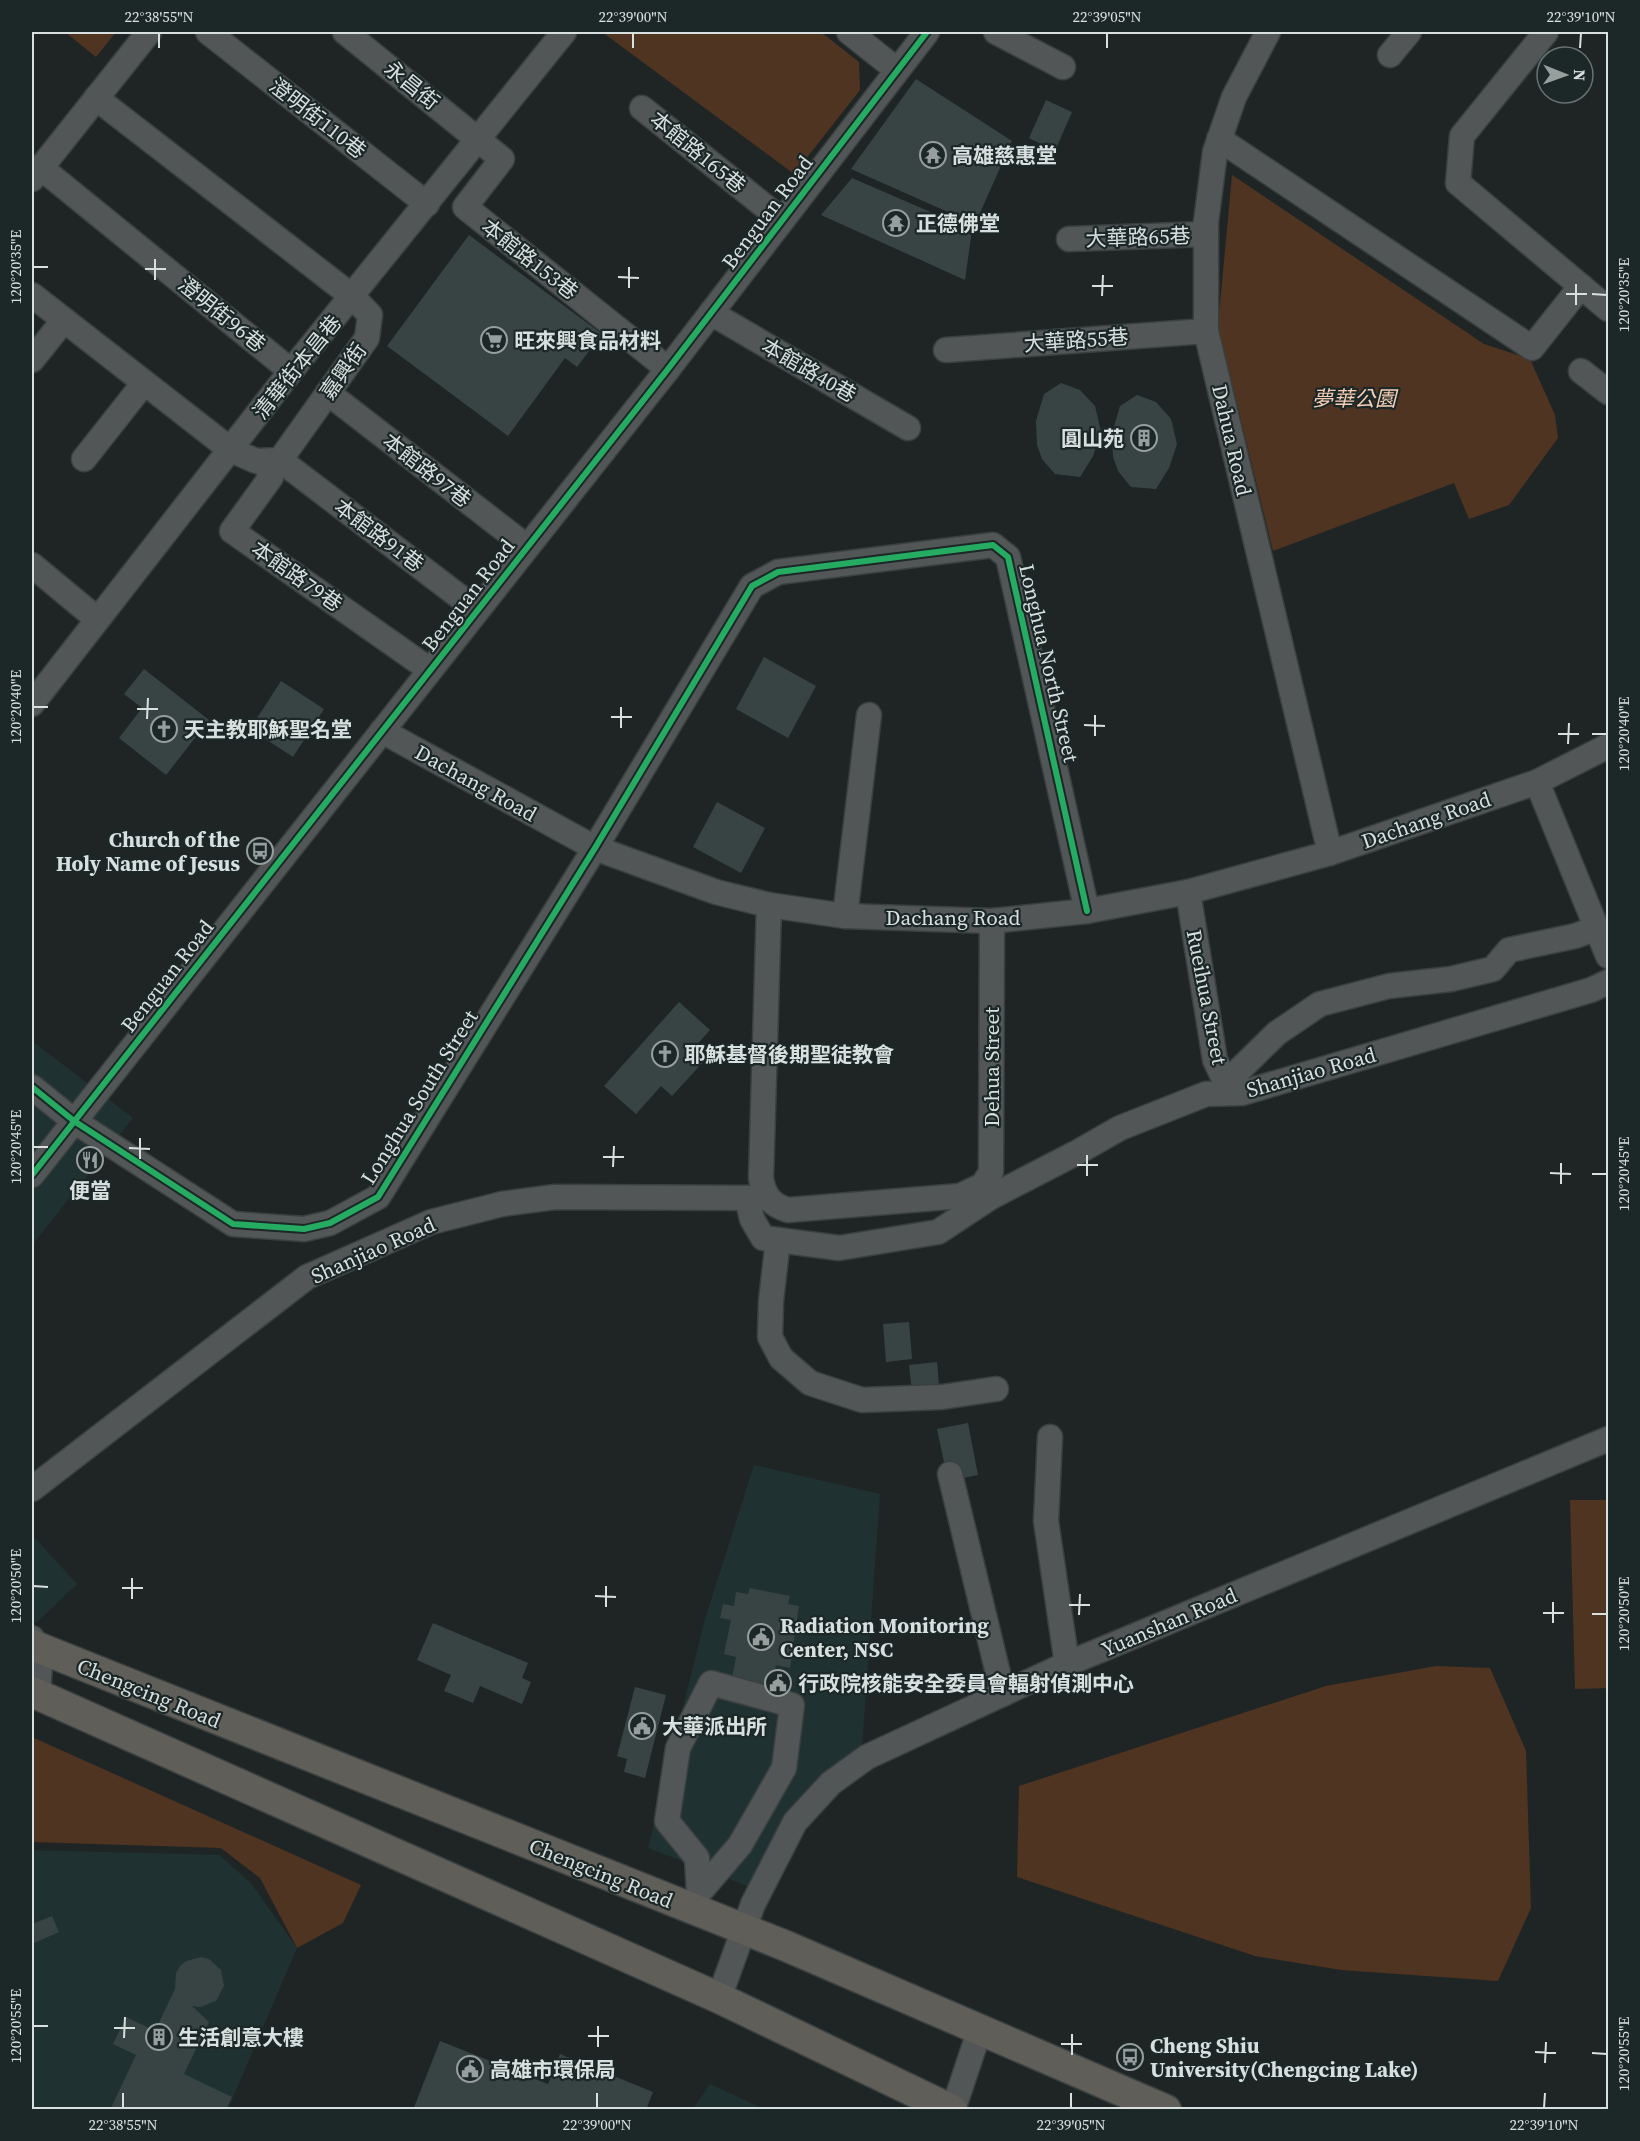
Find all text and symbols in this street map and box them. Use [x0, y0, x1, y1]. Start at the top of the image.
text: 22°38'55"N [124, 6, 194, 27]
text: 22°39'00"N [598, 6, 668, 27]
text: 22°39'05"N [1072, 6, 1142, 27]
text: 22°39'10"N [1546, 6, 1616, 27]
north arrow [1535, 45, 1595, 105]
street label: 永昌街 [378, 54, 446, 116]
text: N [1569, 69, 1591, 82]
street label: 澄明街110巷 [264, 71, 372, 165]
street label: 本館路165巷 [644, 104, 752, 200]
temple icon: 高雄慈惠堂 [918, 140, 948, 170]
place label: 高雄慈惠堂 [952, 141, 1057, 170]
street label: Benguan Road [715, 149, 819, 275]
temple icon: 正德佛堂 [881, 208, 911, 238]
place label: 正德佛堂 [916, 209, 1000, 238]
street label: 本館路153巷 [476, 212, 584, 306]
street label: 大華路65巷 [1085, 221, 1191, 253]
text: 120°20'35"E [5, 230, 26, 304]
text: 120°20'35"E [1613, 258, 1634, 332]
street label: 澄明街96巷 [172, 270, 272, 358]
street label: 清華街本昌巷 [246, 309, 348, 425]
street label: 大華路55巷 [1023, 322, 1129, 358]
supermarket icon: 旺來興食品材料 [479, 325, 509, 355]
place label: 旺來興食品材料 [514, 326, 661, 355]
street label: 本館路40巷 [756, 331, 862, 409]
street label: 嘉興街 [313, 337, 373, 405]
street label: Dahua Road [1205, 381, 1259, 499]
park label: 夢華公園 [1312, 384, 1399, 413]
building icon: 圓山苑 [1129, 423, 1159, 453]
place label: 圓山苑 [1061, 424, 1124, 453]
street label: 本館路97巷 [377, 426, 477, 514]
street label: 本館路91巷 [328, 492, 430, 578]
street label: Benguan Road [415, 533, 521, 657]
street label: 本館路79巷 [246, 534, 348, 618]
street label: Longhua North Street [1012, 561, 1086, 765]
text: 120°20'40"E [5, 670, 26, 744]
text: 120°20'40"E [1613, 697, 1634, 771]
church icon: 天主教耶穌聖名堂 [149, 714, 179, 744]
place label: 天主教耶穌聖名堂 [184, 715, 352, 744]
street label: Dachang Road [410, 738, 542, 828]
street label: Dachang Road [1358, 784, 1495, 856]
place label: Church of the Holy Name of Jesus [56, 825, 240, 878]
bus stop icon: Church of the Holy Name of Jesus [245, 836, 275, 866]
street label: Dachang Road [886, 903, 1021, 932]
street label: Benguan Road [114, 914, 220, 1038]
street label: Rueihua Street [1180, 927, 1234, 1067]
street label: Longhua South Street [354, 1004, 485, 1190]
street label: Dehua Street [977, 1007, 1006, 1127]
church icon: 耶穌基督後期聖徒教會 [650, 1039, 680, 1069]
place label: 耶穌基督後期聖徒教會 [684, 1040, 894, 1069]
street label: Shanjiao Road [1243, 1040, 1379, 1104]
text: 120°20'45"E [5, 1110, 26, 1184]
text: 120°20'45"E [1613, 1137, 1634, 1211]
restaurant icon: 便當 [75, 1145, 105, 1175]
place label: 便當 [69, 1176, 111, 1205]
street label: Shanjiao Road [306, 1210, 440, 1290]
text: 120°20'50"E [5, 1549, 26, 1623]
text: 120°20'50"E [1613, 1577, 1634, 1651]
street label: Yuanshan Road [1097, 1580, 1241, 1664]
place label: Radiation Monitoring Center, NSC [780, 1611, 989, 1664]
public building icon: Radiation Monitoring Center, NSC [746, 1622, 776, 1652]
street label: Chengcing Road [73, 1651, 225, 1735]
public building icon: 行政院核能安全委員會輻射偵測中心 [763, 1668, 793, 1698]
place label: 行政院核能安全委員會輻射偵測中心 [798, 1669, 1134, 1698]
public building icon: 大華派出所 [627, 1711, 657, 1741]
place label: 大華派出所 [662, 1712, 767, 1741]
street label: Chengcing Road [525, 1831, 677, 1915]
text: 120°20'55"E [5, 1989, 26, 2063]
text: 120°20'55"E [1613, 2017, 1634, 2091]
building icon: 生活創意大樓 [144, 2022, 174, 2052]
place label: 生活創意大樓 [178, 2023, 304, 2052]
place label: Cheng Shiu University(Chengcing Lake) [1150, 2031, 1419, 2084]
bus stop icon: Cheng Shiu University(Chengcing Lake) [1115, 2042, 1145, 2072]
public building icon: 高雄市環保局 [455, 2054, 485, 2084]
place label: 高雄市環保局 [490, 2055, 616, 2084]
text: 22°38'55"N [88, 2114, 158, 2135]
text: 22°39'00"N [562, 2114, 632, 2135]
text: 22°39'05"N [1036, 2114, 1106, 2135]
text: 22°39'10"N [1509, 2114, 1579, 2135]

